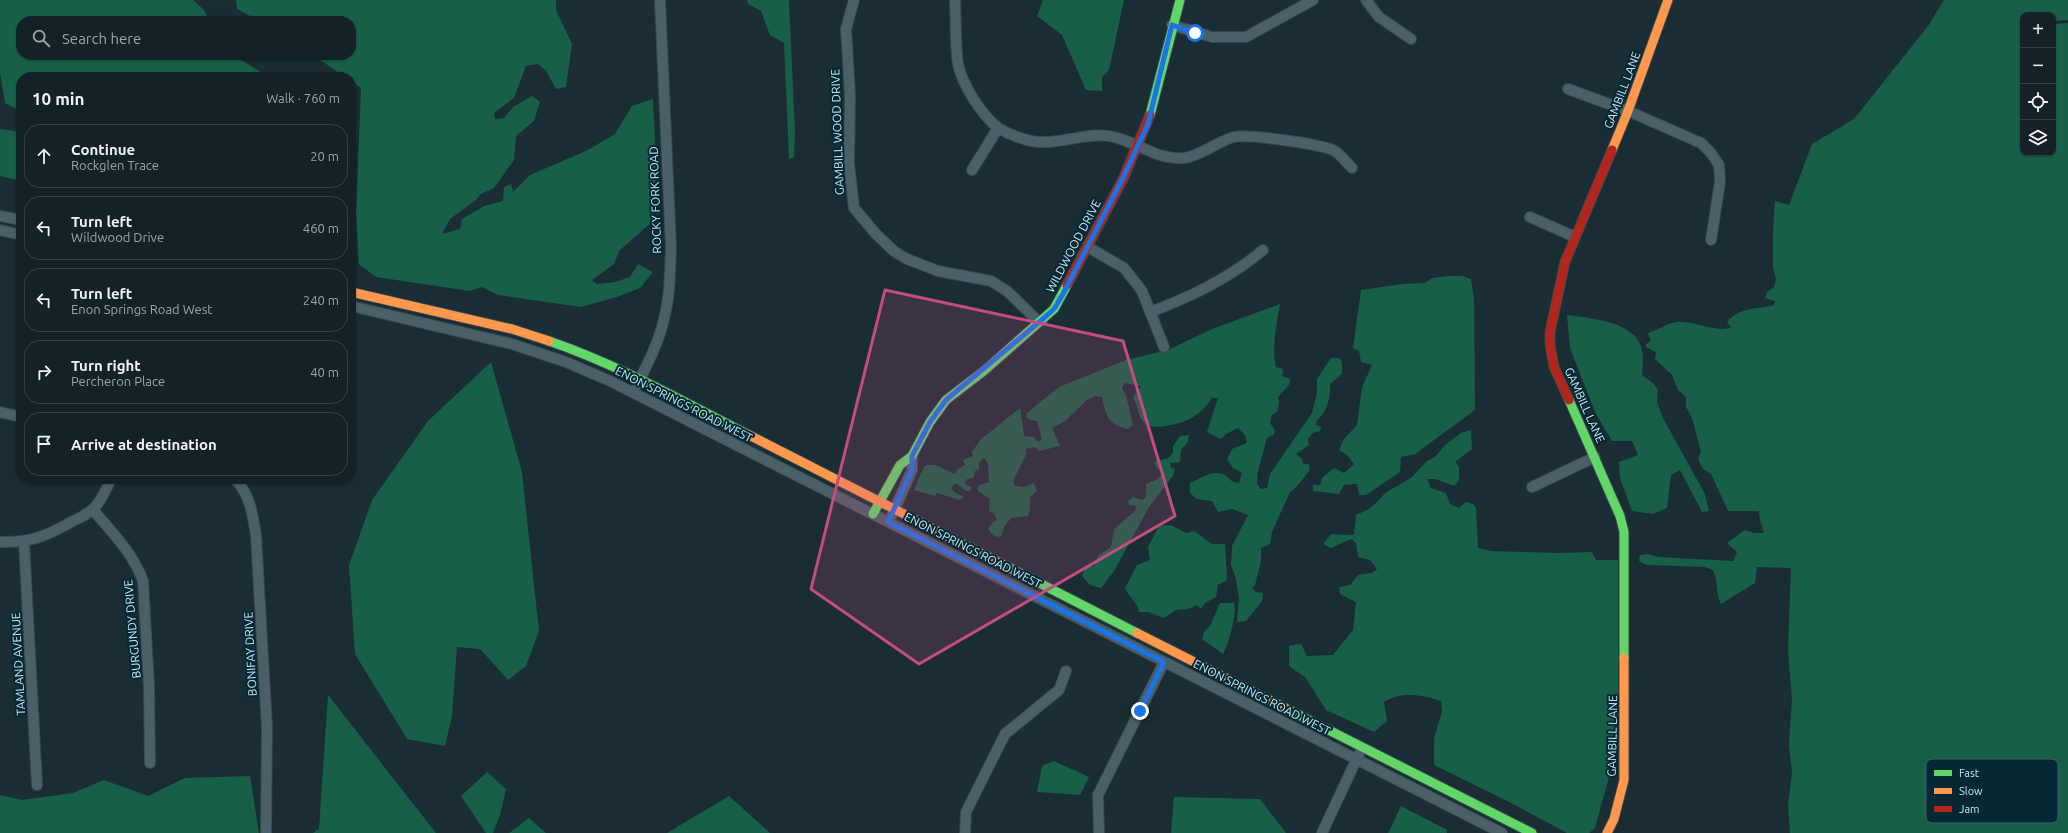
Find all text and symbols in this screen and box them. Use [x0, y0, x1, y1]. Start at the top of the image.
map controls [2020, 12, 2056, 156]
button: + [2020, 12, 2056, 48]
search box [16, 16, 356, 60]
route start [1186, 24, 1204, 42]
icon: search [30, 27, 52, 49]
text: Search here [62, 30, 141, 47]
button: − [2020, 48, 2056, 84]
street label: GAMBILL LANE [1601, 49, 1643, 130]
street label: GAMBILL WOOD DRIVE [828, 68, 846, 195]
button: locate [2020, 84, 2056, 120]
text: 10 min [32, 89, 85, 108]
text: Walk · 760 m [266, 91, 340, 105]
button: layers [2020, 120, 2056, 156]
text: Continue [71, 141, 135, 158]
icon: ahead [33, 145, 55, 167]
street label: ROCKY FORK ROAD [647, 146, 663, 254]
text: 20 m [310, 149, 339, 163]
text: Rockglen Trace [71, 158, 159, 172]
street label: WILDWOOD DRIVE [1043, 197, 1103, 294]
text: Turn left [71, 213, 132, 230]
icon: left [33, 217, 55, 239]
text: 460 m [303, 221, 339, 235]
text: Wildwood Drive [71, 230, 164, 244]
text: Turn left [71, 285, 132, 302]
icon: left [33, 289, 55, 311]
text: 240 m [303, 293, 339, 307]
text: Enon Springs Road West [71, 302, 212, 316]
text: Turn right [71, 357, 141, 374]
icon: right [33, 361, 55, 383]
street label: ENON SPRINGS ROAD WEST [613, 364, 755, 444]
text: 40 m [310, 365, 339, 379]
street label: GAMBILL LANE [1563, 365, 1608, 445]
text: Percheron Place [71, 374, 165, 388]
icon: arrive [33, 433, 55, 455]
text: Arrive at destination [71, 436, 217, 453]
street label: ENON SPRINGS ROAD WEST [902, 510, 1044, 590]
street label: BURGUNDY DRIVE [121, 579, 143, 679]
street label: BONIFAY DRIVE [241, 611, 259, 697]
street label: TAMLAND AVENUE [9, 612, 27, 716]
street label: ENON SPRINGS ROAD WEST [1191, 657, 1333, 737]
street label: GAMBILL LANE [1605, 695, 1619, 777]
route end [1131, 702, 1149, 720]
legend [1926, 759, 2058, 823]
text: Fast [1959, 767, 1980, 779]
text: Slow [1959, 785, 1983, 797]
text: Jam [1959, 803, 1980, 815]

